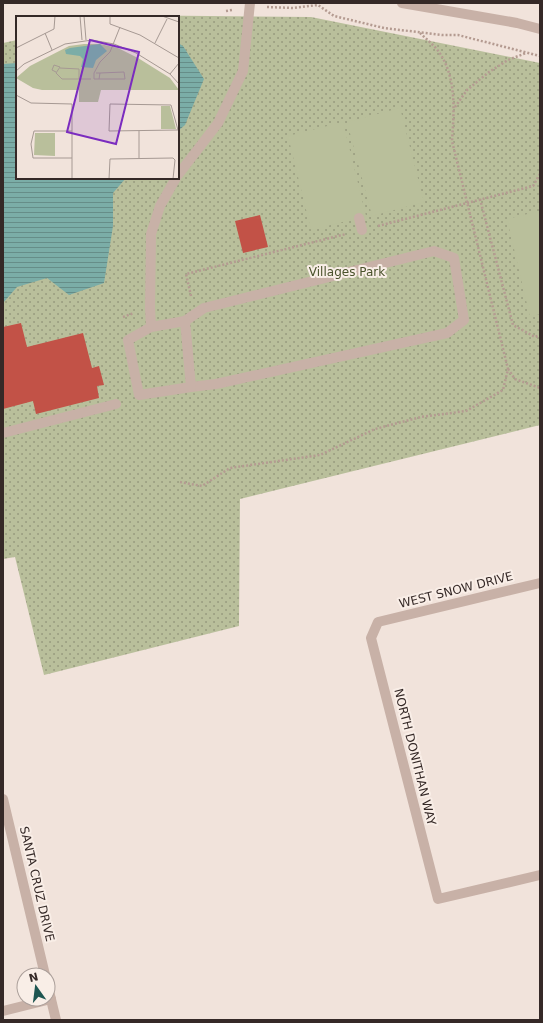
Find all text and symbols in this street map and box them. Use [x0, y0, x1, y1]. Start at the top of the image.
inset map [16, 16, 179, 179]
park label: Villages Park [309, 265, 385, 279]
street label: WEST SNOW DRIVE [398, 569, 514, 611]
street label: NORTH DONITHAN WAY [391, 687, 439, 827]
street label: SANTA CRUZ DRIVE [17, 825, 57, 943]
north arrow [16, 967, 56, 1007]
text: N [28, 970, 40, 985]

